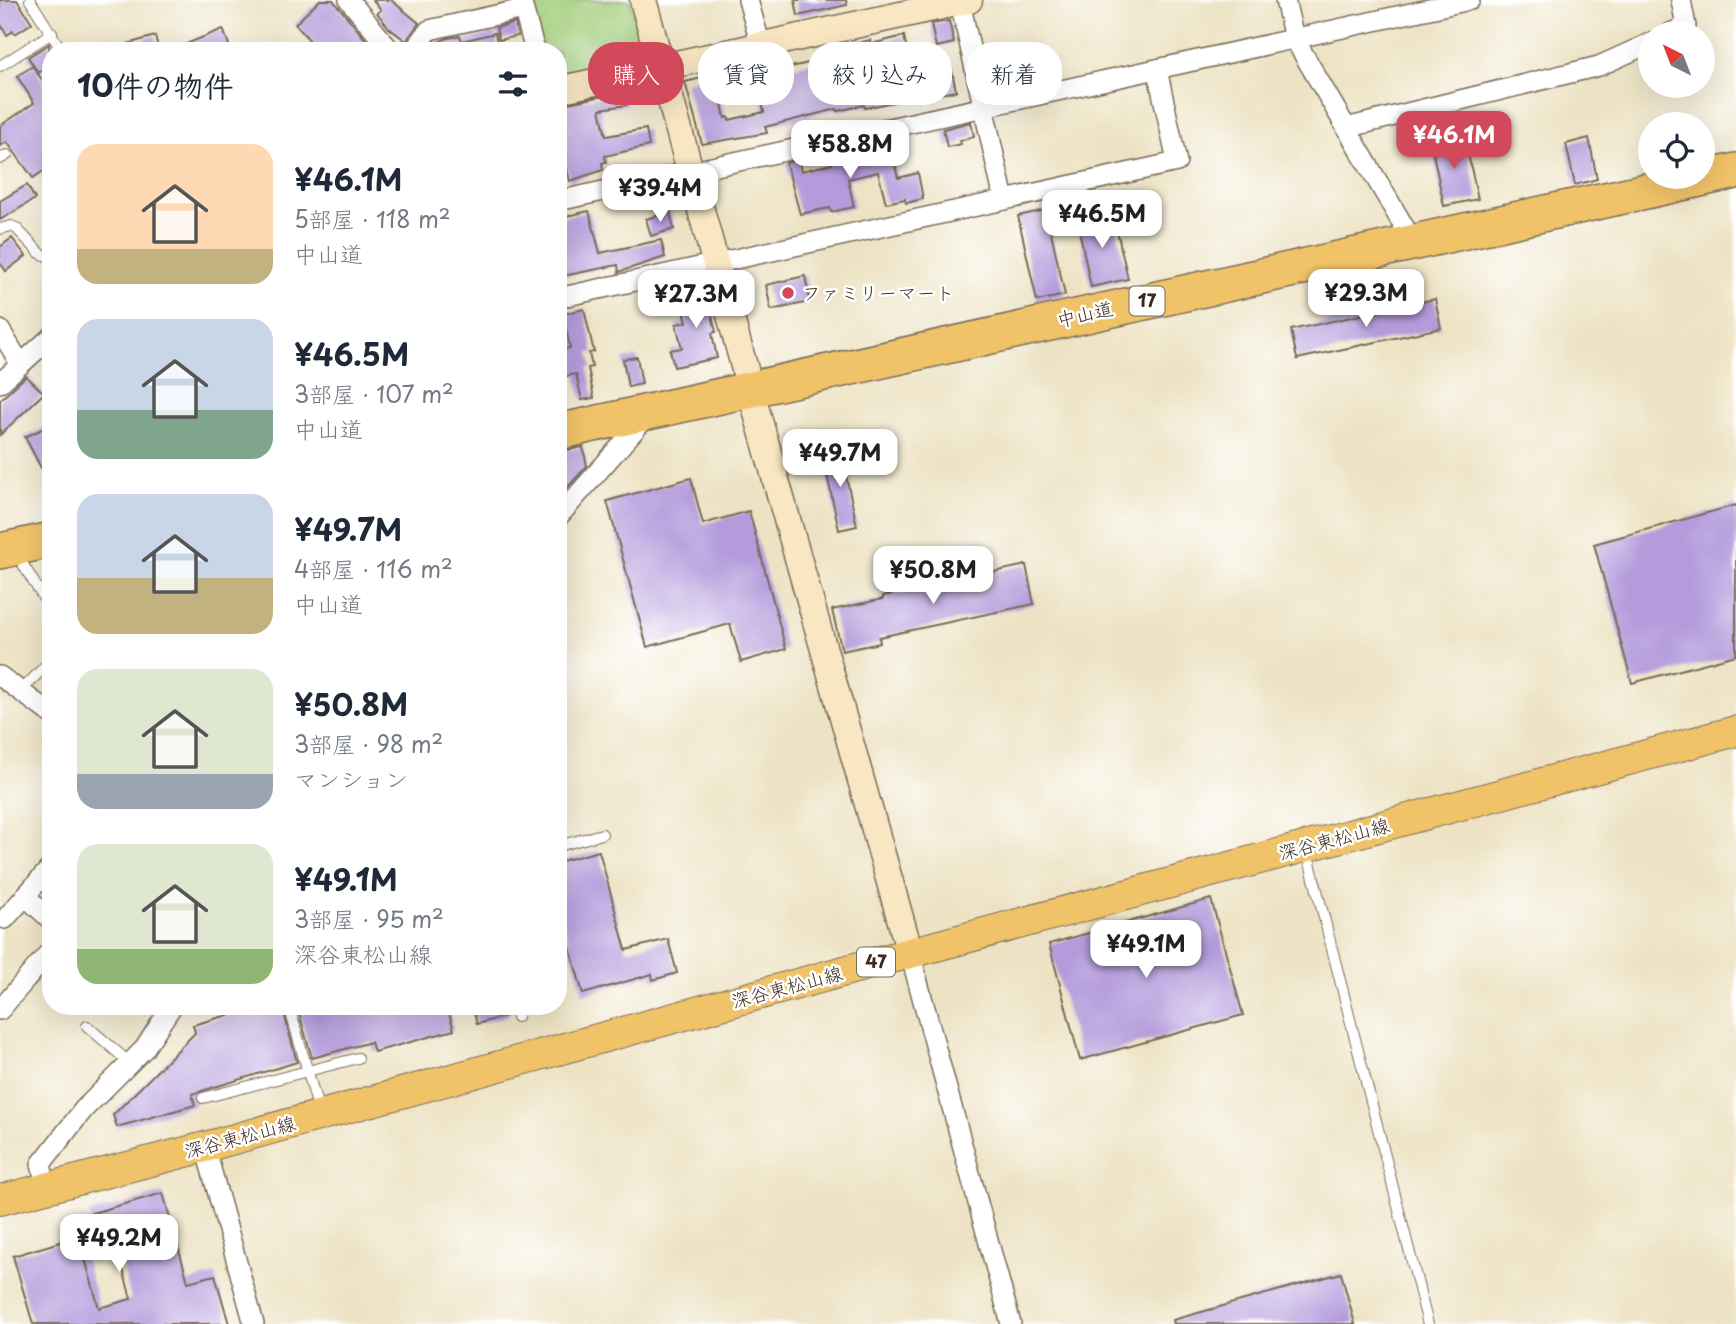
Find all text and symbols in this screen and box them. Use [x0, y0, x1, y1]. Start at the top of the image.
north arrow [1638, 21, 1715, 98]
map controls [1638, 21, 1715, 189]
chip: 購入 [588, 42, 684, 105]
chip: 賃貸 [698, 42, 794, 105]
chip: 絞り込み [808, 42, 952, 105]
chip: 新着 [966, 42, 1062, 105]
text: 10件の物件 [77, 62, 234, 107]
icon: filters [494, 65, 532, 103]
pin: ¥46.1M [1397, 111, 1511, 171]
button: locate [1638, 112, 1715, 189]
text: ¥46.1M [1412, 116, 1496, 151]
pin: ¥58.8M [793, 120, 907, 180]
text: ¥58.8M [807, 125, 893, 160]
text: ¥46.1M [294, 156, 402, 201]
pin: ¥39.4M [603, 164, 717, 224]
text: ¥39.4M [618, 169, 702, 204]
icon: home [133, 172, 217, 256]
pin: ¥46.5M [1045, 190, 1159, 250]
text: ¥46.5M [1058, 195, 1146, 230]
text: 5部屋 · 118 m² [294, 201, 451, 236]
text: 中山道 [294, 236, 363, 271]
pin: ¥27.3M [639, 270, 753, 330]
pin: ¥29.3M [1309, 270, 1423, 329]
text: ¥29.3M [1324, 274, 1408, 309]
text: ¥27.3M [654, 275, 738, 310]
place label: ファミリーマート [802, 278, 954, 306]
marker: ファミリーマート [780, 285, 796, 301]
road number: 17 [1130, 286, 1164, 316]
street label: 中山道 [1054, 293, 1116, 333]
text: ¥46.5M [294, 331, 409, 376]
icon: home [133, 347, 217, 431]
text: 3部屋 · 107 m² [294, 376, 454, 411]
text: 中山道 [294, 411, 363, 446]
pin: ¥49.7M [783, 430, 897, 489]
text: ¥49.7M [799, 434, 881, 469]
text: ¥49.7M [294, 506, 402, 551]
icon: home [133, 522, 217, 606]
pin: ¥50.8M [876, 546, 990, 606]
text: 4部屋 · 116 m² [294, 551, 453, 586]
text: ¥50.8M [889, 551, 977, 586]
text: 中山道 [294, 586, 363, 621]
text: ¥50.8M [294, 681, 408, 726]
icon: home [133, 697, 217, 781]
text: 3部屋 · 98 m² [294, 726, 443, 761]
text: マンション [294, 761, 408, 796]
street label: 深谷東松山線 [1275, 810, 1392, 866]
text: ¥49.1M [294, 856, 398, 901]
icon: home [133, 872, 217, 956]
text: 3部屋 · 95 m² [294, 901, 444, 936]
pin: ¥49.1M [1089, 920, 1203, 980]
text: ¥49.1M [1106, 925, 1186, 960]
text: 深谷東松山線 [294, 936, 432, 971]
road number: 47 [857, 947, 895, 976]
street label: 深谷東松山線 [728, 958, 845, 1014]
street label: 深谷東松山線 [181, 1108, 298, 1164]
pin: ¥49.2M [62, 1214, 176, 1274]
text: ¥49.2M [76, 1219, 162, 1254]

